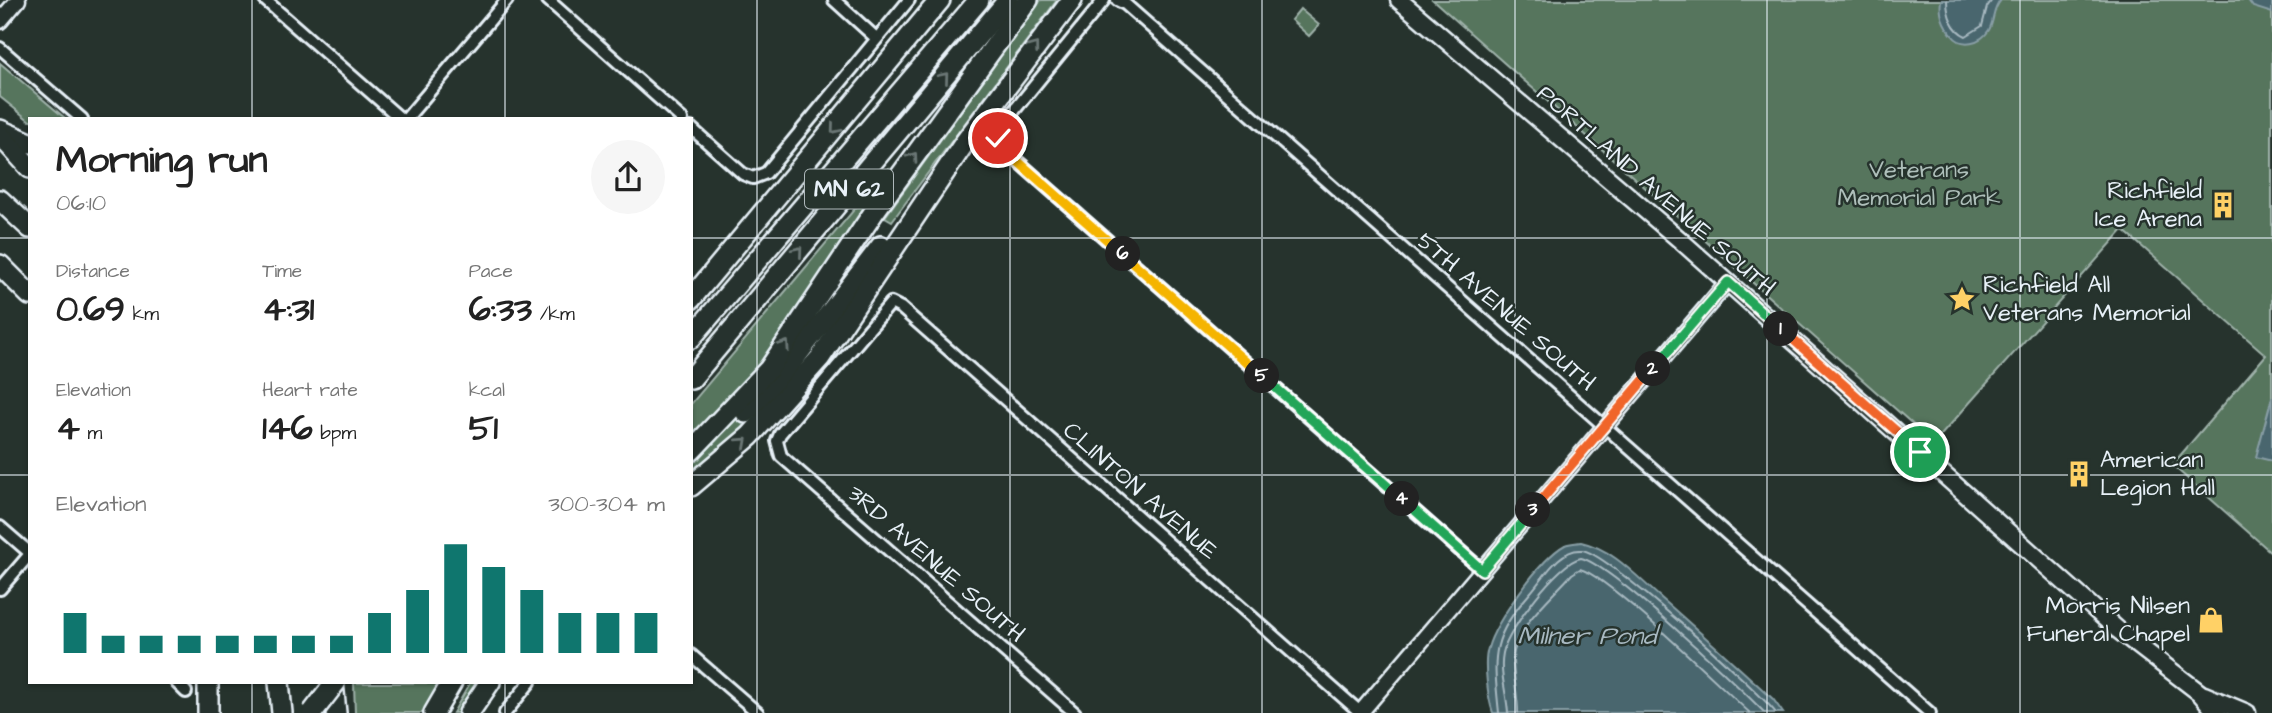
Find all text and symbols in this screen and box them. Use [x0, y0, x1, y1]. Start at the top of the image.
one-way arrow [1026, 42, 1038, 55]
one-way arrow [935, 72, 948, 84]
street label: PORTLAND AVENUE SOUTH [1529, 77, 1783, 305]
pin [968, 108, 1028, 168]
icon: check [979, 119, 1017, 157]
one-way arrow [831, 120, 843, 133]
text: Morning run [56, 135, 268, 187]
button: share [591, 140, 665, 214]
one-way arrow [905, 152, 918, 165]
park label: Veterans Memorial Park [1838, 153, 2001, 215]
road number: MN 62 [805, 170, 893, 208]
place label: Richfield Ice Arena [2095, 174, 2202, 236]
text: 06:10 [56, 187, 106, 219]
building icon: Richfield Ice Arena [2208, 190, 2238, 220]
street label: 5TH AVENUE SOUTH [1409, 225, 1603, 399]
pin: 6 [1106, 236, 1140, 272]
text: 6 [1117, 240, 1128, 267]
one-way arrow [790, 247, 802, 260]
text: Distance [56, 258, 130, 285]
text: Time [262, 258, 302, 285]
text: Pace [469, 258, 513, 285]
place label: Richfield All Veterans Memorial [1983, 268, 2191, 330]
place icon: Richfield All Veterans Memorial [1947, 284, 1977, 314]
text: 0.69 [56, 285, 125, 334]
text: 4:31 [262, 285, 314, 334]
text: 6:33 [469, 285, 532, 334]
text: km [125, 301, 159, 328]
text: /km [532, 301, 575, 328]
pin: 1 [1764, 312, 1798, 346]
text: 1 [1779, 315, 1782, 342]
one-way arrow [777, 339, 790, 352]
pin: 2 [1636, 352, 1670, 386]
text: 2 [1647, 355, 1658, 382]
pin: 5 [1244, 358, 1280, 394]
text: 5 [1255, 362, 1268, 389]
text: Elevation [56, 377, 131, 404]
text: Heart rate [262, 377, 358, 404]
text: kcal [469, 377, 505, 404]
text: 4 [56, 404, 80, 453]
text: 146 [262, 404, 313, 453]
text: 51 [469, 404, 498, 453]
street label: CLINTON AVENUE [1055, 414, 1225, 568]
text: m [80, 420, 102, 447]
text: bpm [313, 420, 356, 447]
pin [1890, 422, 1950, 482]
icon: arrive [1901, 433, 1939, 471]
one-way arrow [735, 437, 748, 450]
place label: American Legion Hall [2100, 443, 2215, 506]
building icon: American Legion Hall [2064, 459, 2094, 489]
street label: 3RD AVENUE SOUTH [840, 477, 1032, 651]
pin: 4 [1384, 482, 1420, 516]
text: 4 [1395, 485, 1408, 512]
text: Elevation [56, 488, 147, 520]
text: 300–304 m [548, 488, 665, 520]
pin: 3 [1516, 492, 1550, 528]
text: 3 [1528, 496, 1537, 523]
place label: Morris Nilsen Funeral Chapel [2026, 589, 2190, 651]
shop icon: Morris Nilsen Funeral Chapel [2196, 605, 2226, 635]
water label: Milner Pond [1518, 618, 1661, 654]

